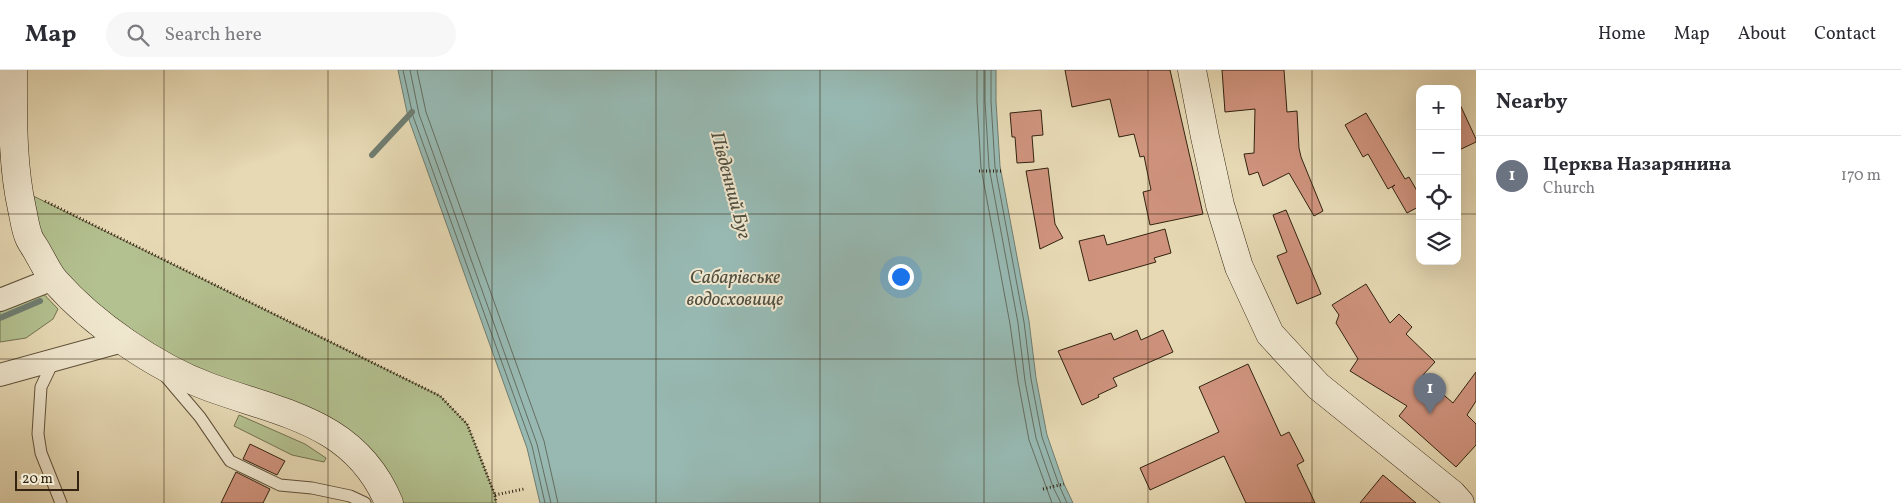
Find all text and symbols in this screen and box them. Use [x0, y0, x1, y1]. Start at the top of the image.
search box [106, 12, 456, 57]
text: Map [25, 18, 76, 52]
icon: search [124, 21, 152, 49]
text: Search here [164, 22, 262, 48]
text: Home [1598, 22, 1646, 47]
text: Map [1674, 22, 1710, 47]
text: About [1738, 22, 1786, 47]
text: Contact [1814, 22, 1876, 47]
map controls [1416, 85, 1461, 265]
button: + [1416, 85, 1461, 130]
text: Nearby [1496, 88, 1567, 117]
water label: Південний Буг [703, 129, 757, 242]
button: − [1416, 130, 1461, 175]
text: Церква Назарянина [1543, 152, 1731, 178]
text: 1 [1509, 165, 1515, 187]
text: 170 m [1841, 165, 1881, 187]
button: locate [1416, 175, 1461, 220]
text: Church [1543, 178, 1595, 200]
button: layers [1416, 220, 1461, 265]
your location [888, 264, 914, 290]
water label: Сабарівське водосховище [687, 265, 783, 313]
pin: 1 [1414, 373, 1446, 414]
scale bar [15, 468, 79, 491]
text: 20 m [22, 470, 53, 489]

